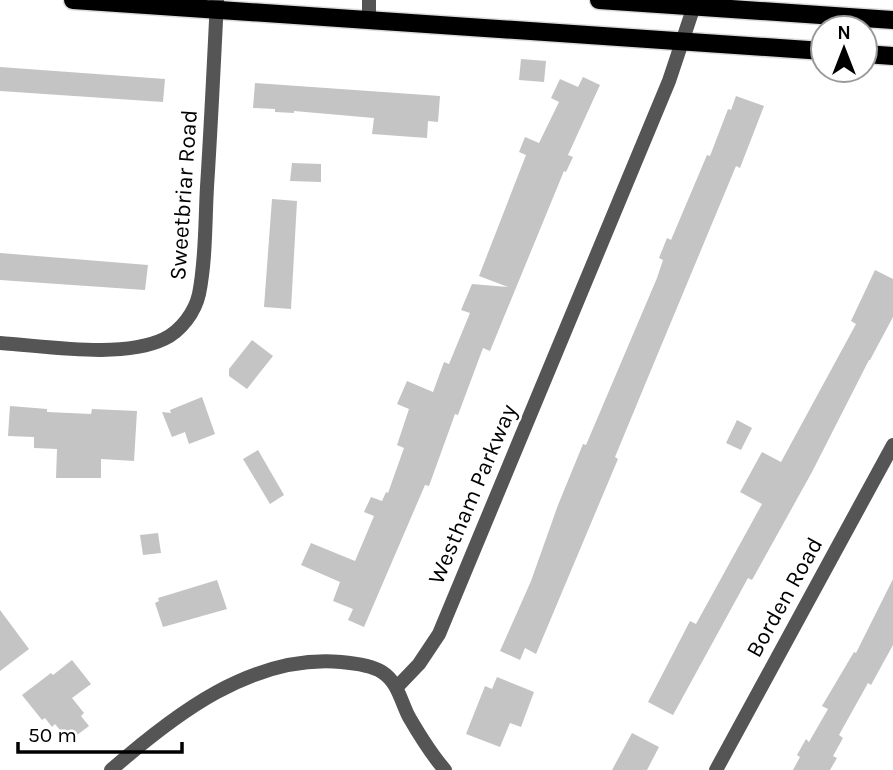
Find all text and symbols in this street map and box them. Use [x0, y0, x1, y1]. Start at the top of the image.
north arrow [809, 14, 879, 84]
text: N [837, 22, 851, 44]
street label: Sweetbriar Road [164, 109, 203, 281]
street label: Westham Parkway [422, 400, 523, 588]
street label: Borden Road [740, 533, 828, 662]
scale bar [18, 710, 182, 754]
text: 50 m [28, 723, 77, 747]

